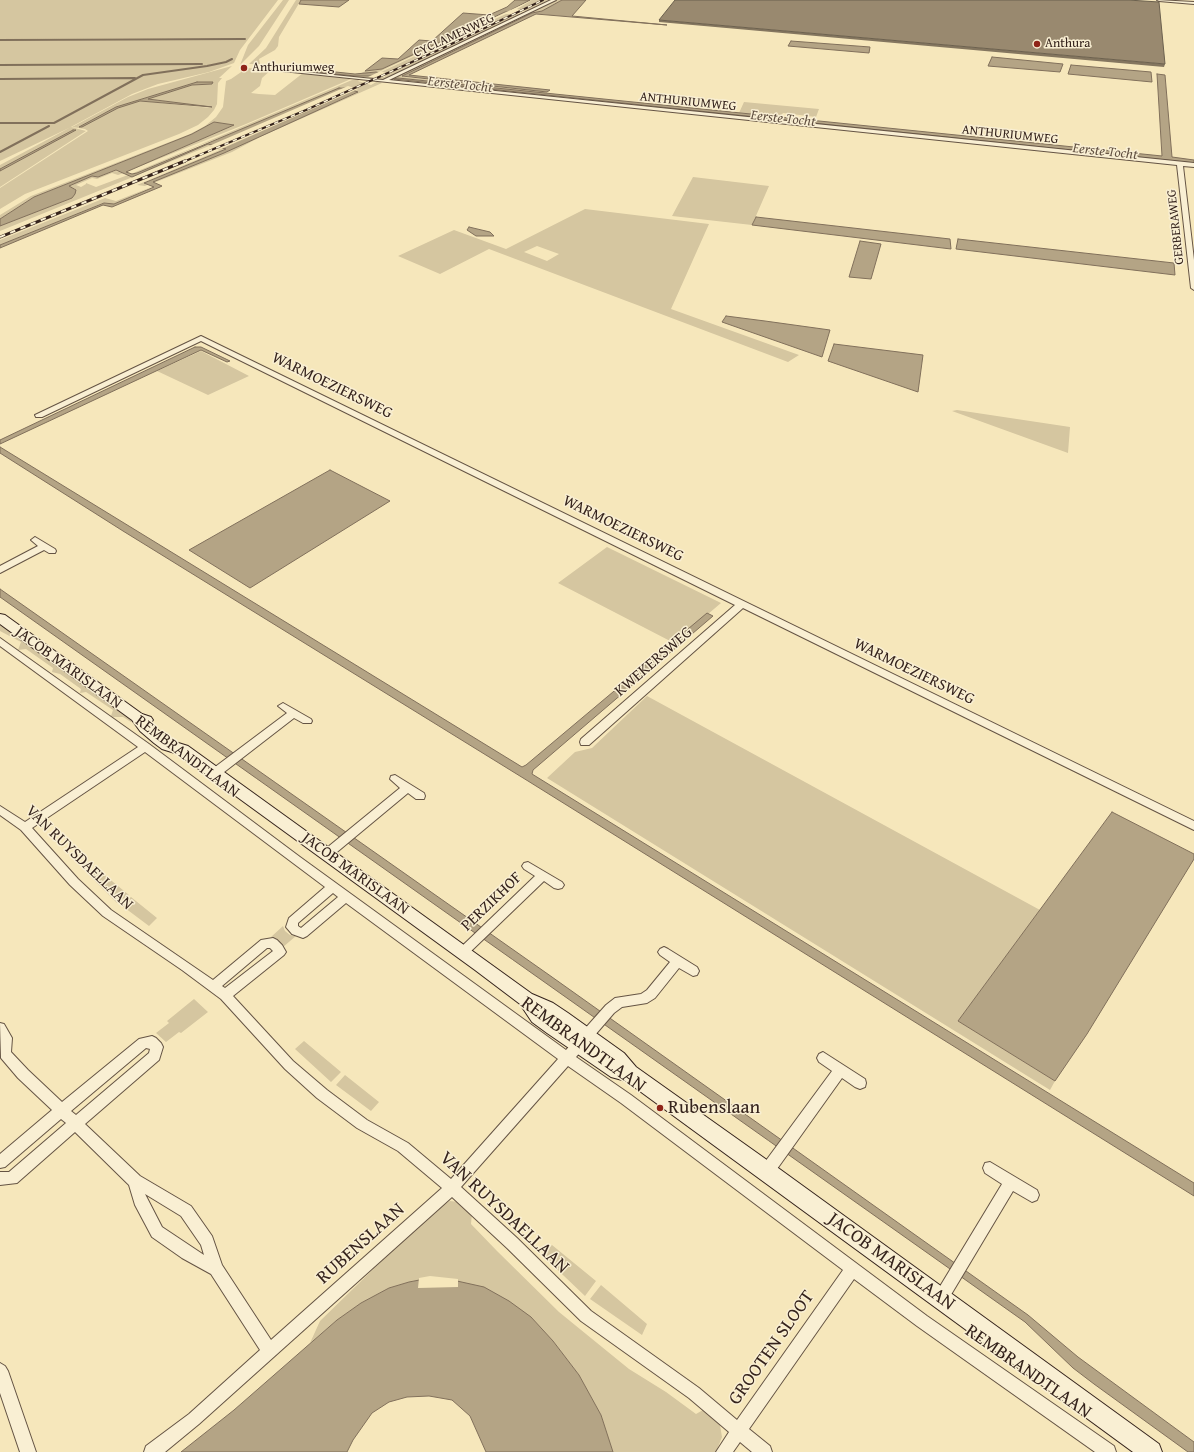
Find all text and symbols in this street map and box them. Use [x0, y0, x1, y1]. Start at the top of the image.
street label: CYCLAMENWEG [411, 11, 497, 61]
place label: Anthura [1045, 36, 1090, 52]
marker: Anthura [1032, 39, 1042, 49]
place label: Anthuriumweg [252, 60, 334, 76]
marker: Anthuriumweg [239, 63, 249, 73]
water label: Eerste Tocht [427, 73, 493, 97]
street label: ANTHURIUMWEG [639, 89, 737, 115]
water label: Eerste Tocht [750, 107, 816, 131]
street label: ANTHURIUMWEG [961, 122, 1059, 148]
water label: Eerste Tocht [1072, 140, 1138, 164]
street label: GERBERAWEG [1164, 189, 1188, 265]
street label: WARMOEZIERSWEG [269, 348, 395, 424]
street label: WARMOEZIERSWEG [560, 491, 686, 567]
street label: JACOB MARISLAAN [11, 623, 125, 713]
street label: KWEKERSWEG [611, 623, 697, 701]
street label: WARMOEZIERSWEG [851, 634, 977, 710]
street label: REMBRANDTLAAN [131, 712, 243, 802]
street label: VAN RUYSDAELLAAN [21, 802, 137, 914]
street label: JACOB MARISLAAN [298, 829, 412, 919]
street label: PERZIKHOF [458, 868, 526, 936]
street label: REMBRANDTLAAN [516, 992, 650, 1098]
place label: Rubenslaan [668, 1097, 760, 1119]
marker: Rubenslaan [655, 1103, 665, 1113]
street label: VAN RUYSDAELLAAN [435, 1147, 573, 1279]
street label: RUBENSLAAN [312, 1199, 410, 1289]
street label: JACOB MARISLAAN [823, 1208, 959, 1316]
street label: GROOTEN SLOOT [724, 1286, 820, 1410]
street label: REMBRANDTLAAN [961, 1320, 1095, 1424]

